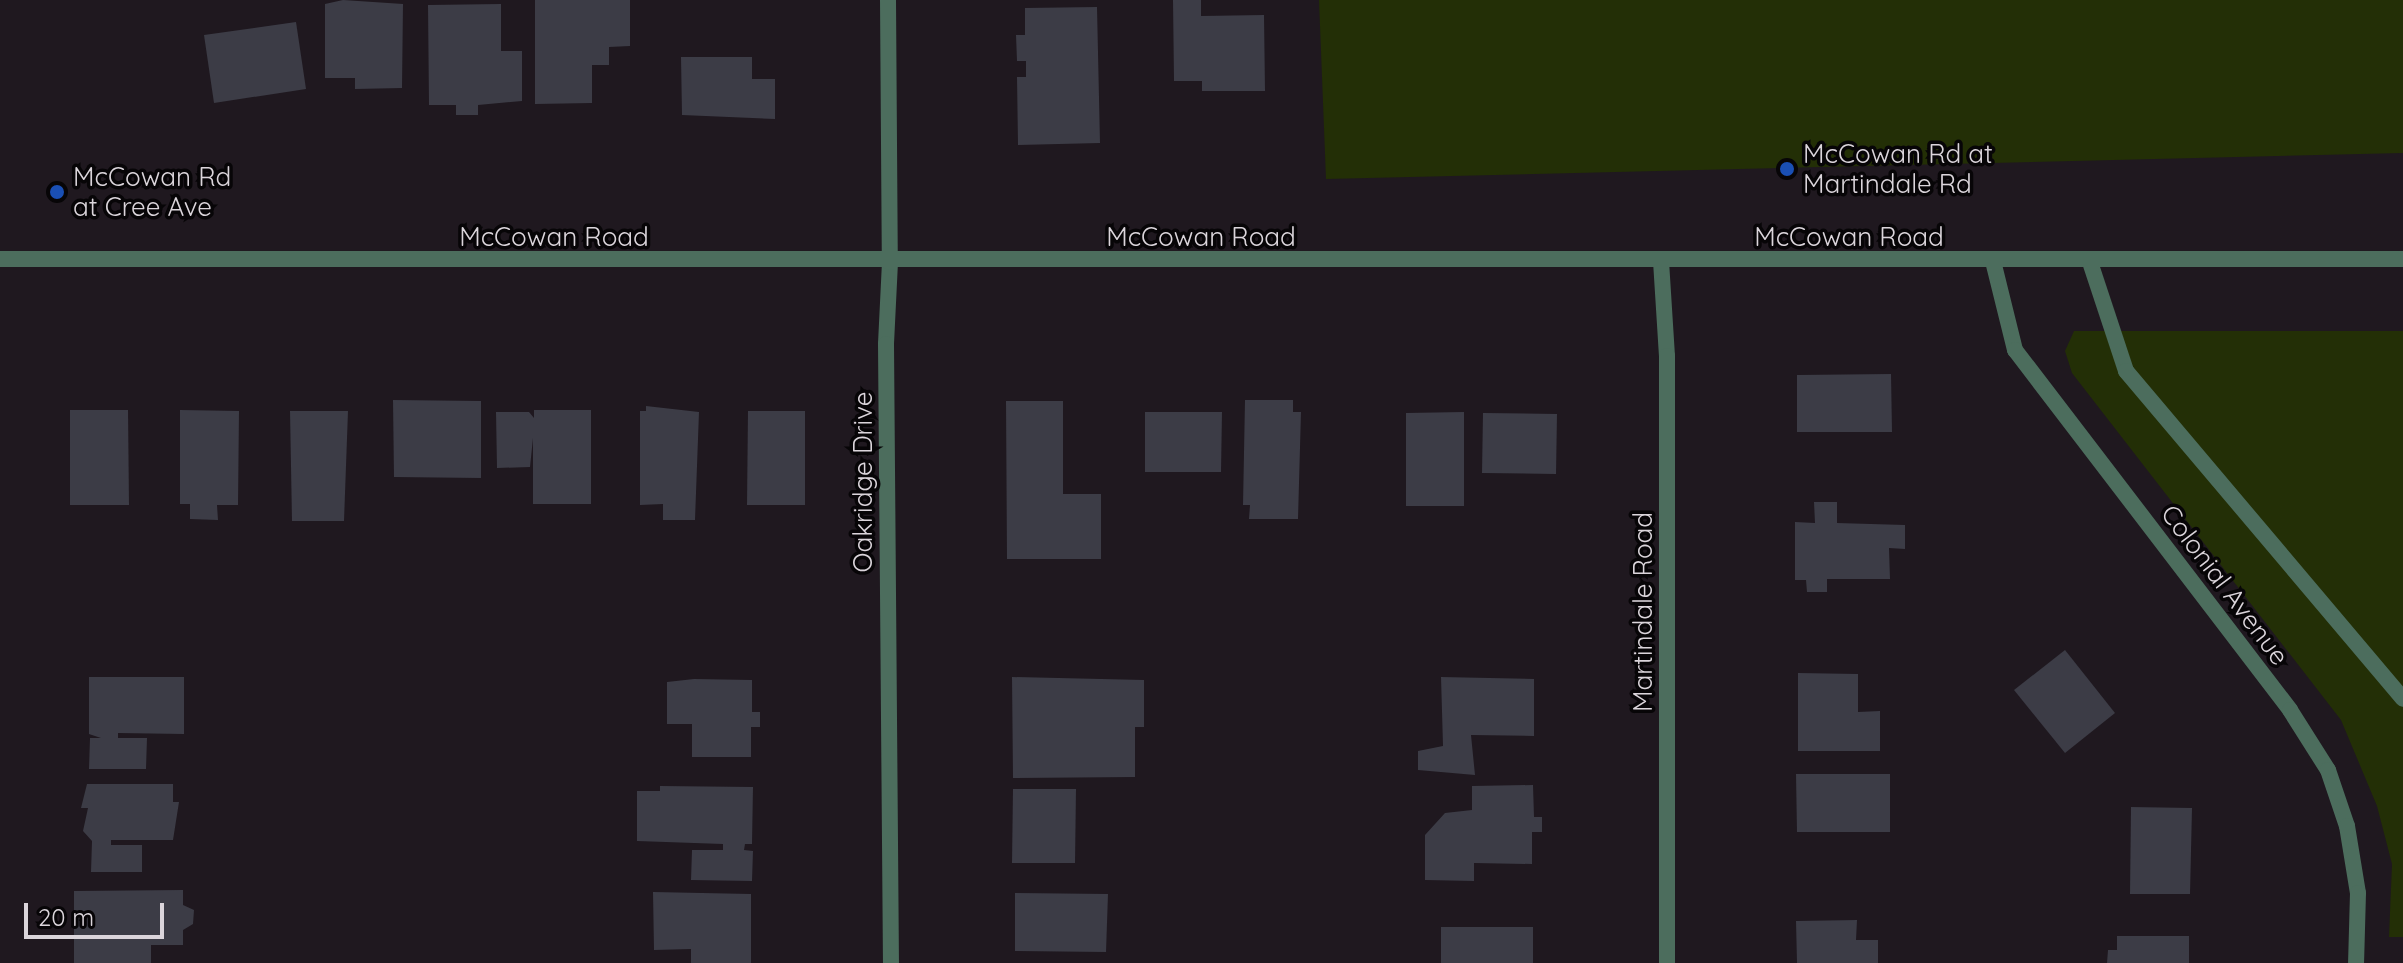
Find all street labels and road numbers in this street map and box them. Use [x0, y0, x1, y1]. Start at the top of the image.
street label: McCowan Road [459, 221, 649, 253]
street label: McCowan Road [1106, 221, 1296, 253]
street label: McCowan Road [1754, 221, 1944, 253]
street label: Oakridge Drive [847, 392, 879, 572]
street label: Colonial Avenue [2155, 499, 2295, 671]
street label: Martindale Road [1627, 512, 1659, 712]

